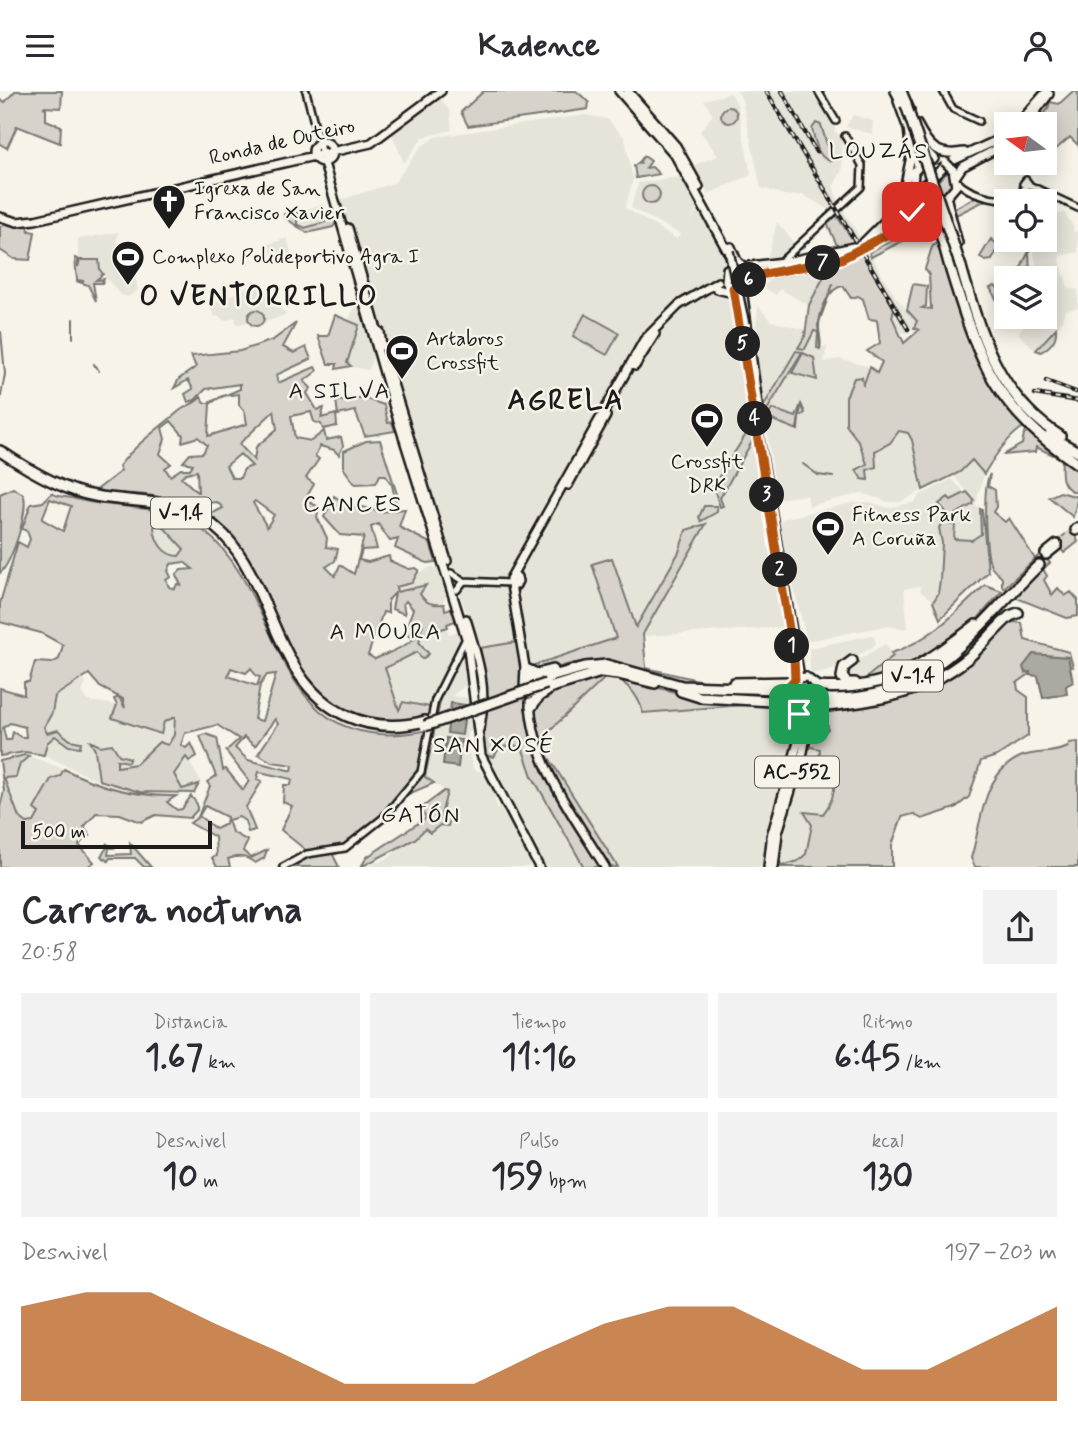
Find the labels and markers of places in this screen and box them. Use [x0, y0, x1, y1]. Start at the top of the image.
place label: Igrexa de San Francisco Xavier [194, 175, 344, 227]
church icon: Igrexa de San Francisco Xavier [150, 182, 188, 231]
pin [882, 182, 942, 242]
sports icon: Complexo Polideportivo Agra I [109, 238, 147, 287]
place label: Complexo Polideportivo Agra I [152, 243, 419, 271]
pin: 7 [806, 245, 840, 281]
pin: 6 [732, 263, 766, 297]
place label: Artabros Crossfit [426, 325, 504, 377]
pin: 5 [726, 327, 760, 361]
sports icon: Artabros Crossfit [383, 332, 421, 381]
sports icon: Crossfit DRK [688, 400, 726, 449]
pin: 4 [738, 401, 772, 437]
place label: Crossfit DRK [670, 448, 744, 500]
pin: 3 [750, 477, 784, 513]
place label: Fitness Park A Coruña [852, 501, 971, 553]
sports icon: Fitness Park A Coruña [809, 508, 847, 557]
pin: 2 [762, 553, 798, 587]
pin: 1 [774, 629, 810, 663]
pin [769, 684, 829, 744]

